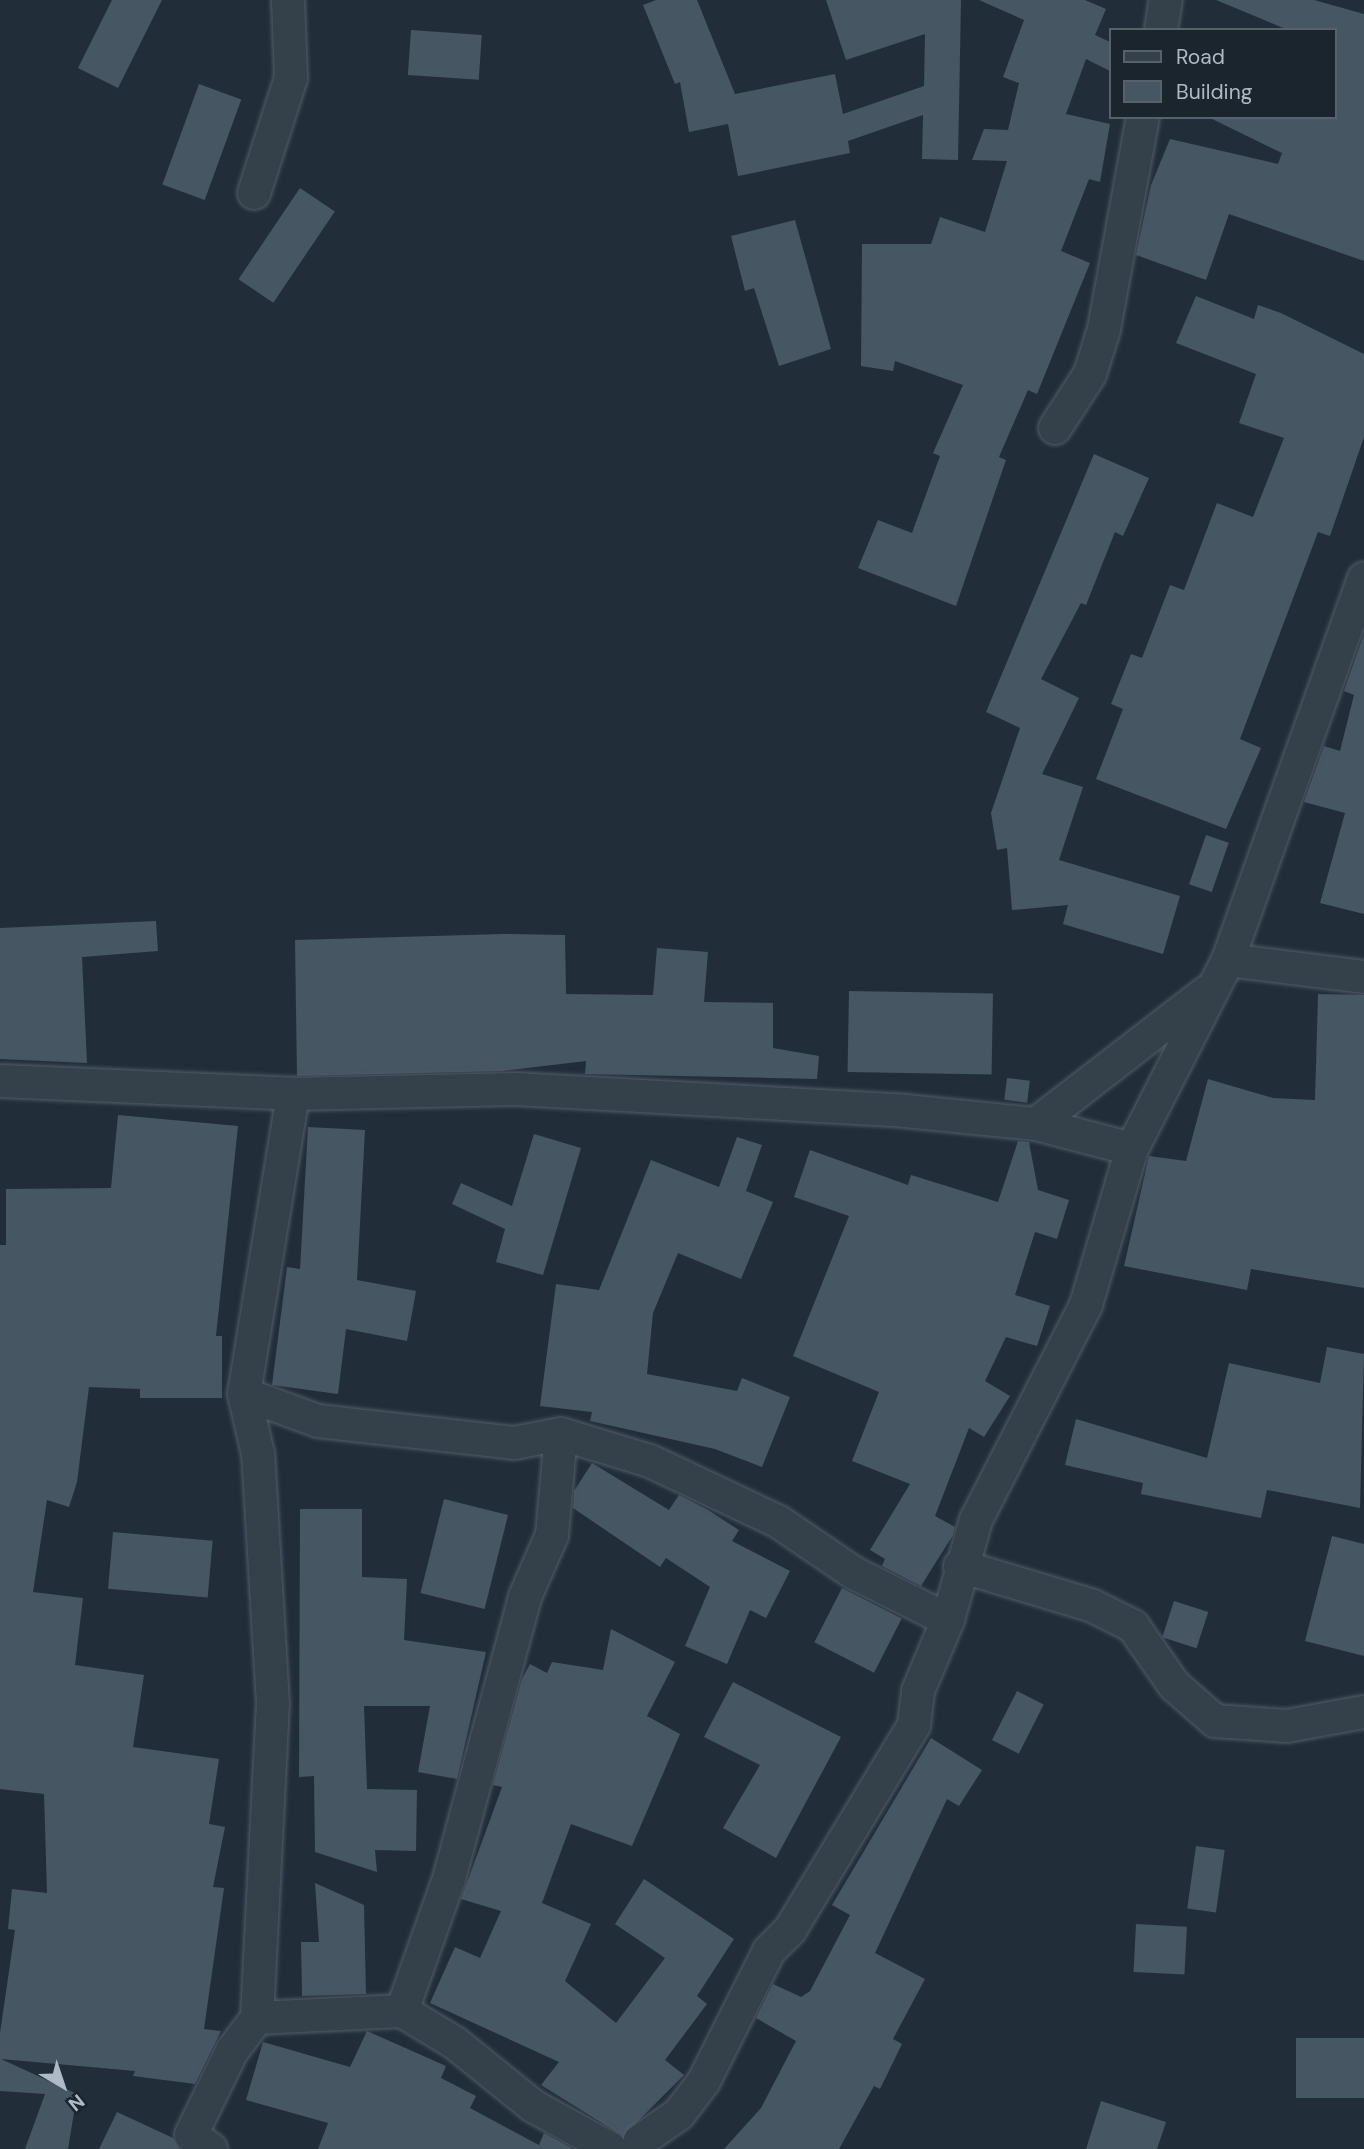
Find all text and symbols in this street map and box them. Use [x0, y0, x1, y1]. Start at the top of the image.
legend [1108, 28, 1336, 119]
text: Road [1176, 43, 1225, 71]
text: Building [1176, 78, 1252, 106]
north arrow [28, 2051, 98, 2121]
text: N [63, 2089, 90, 2117]

